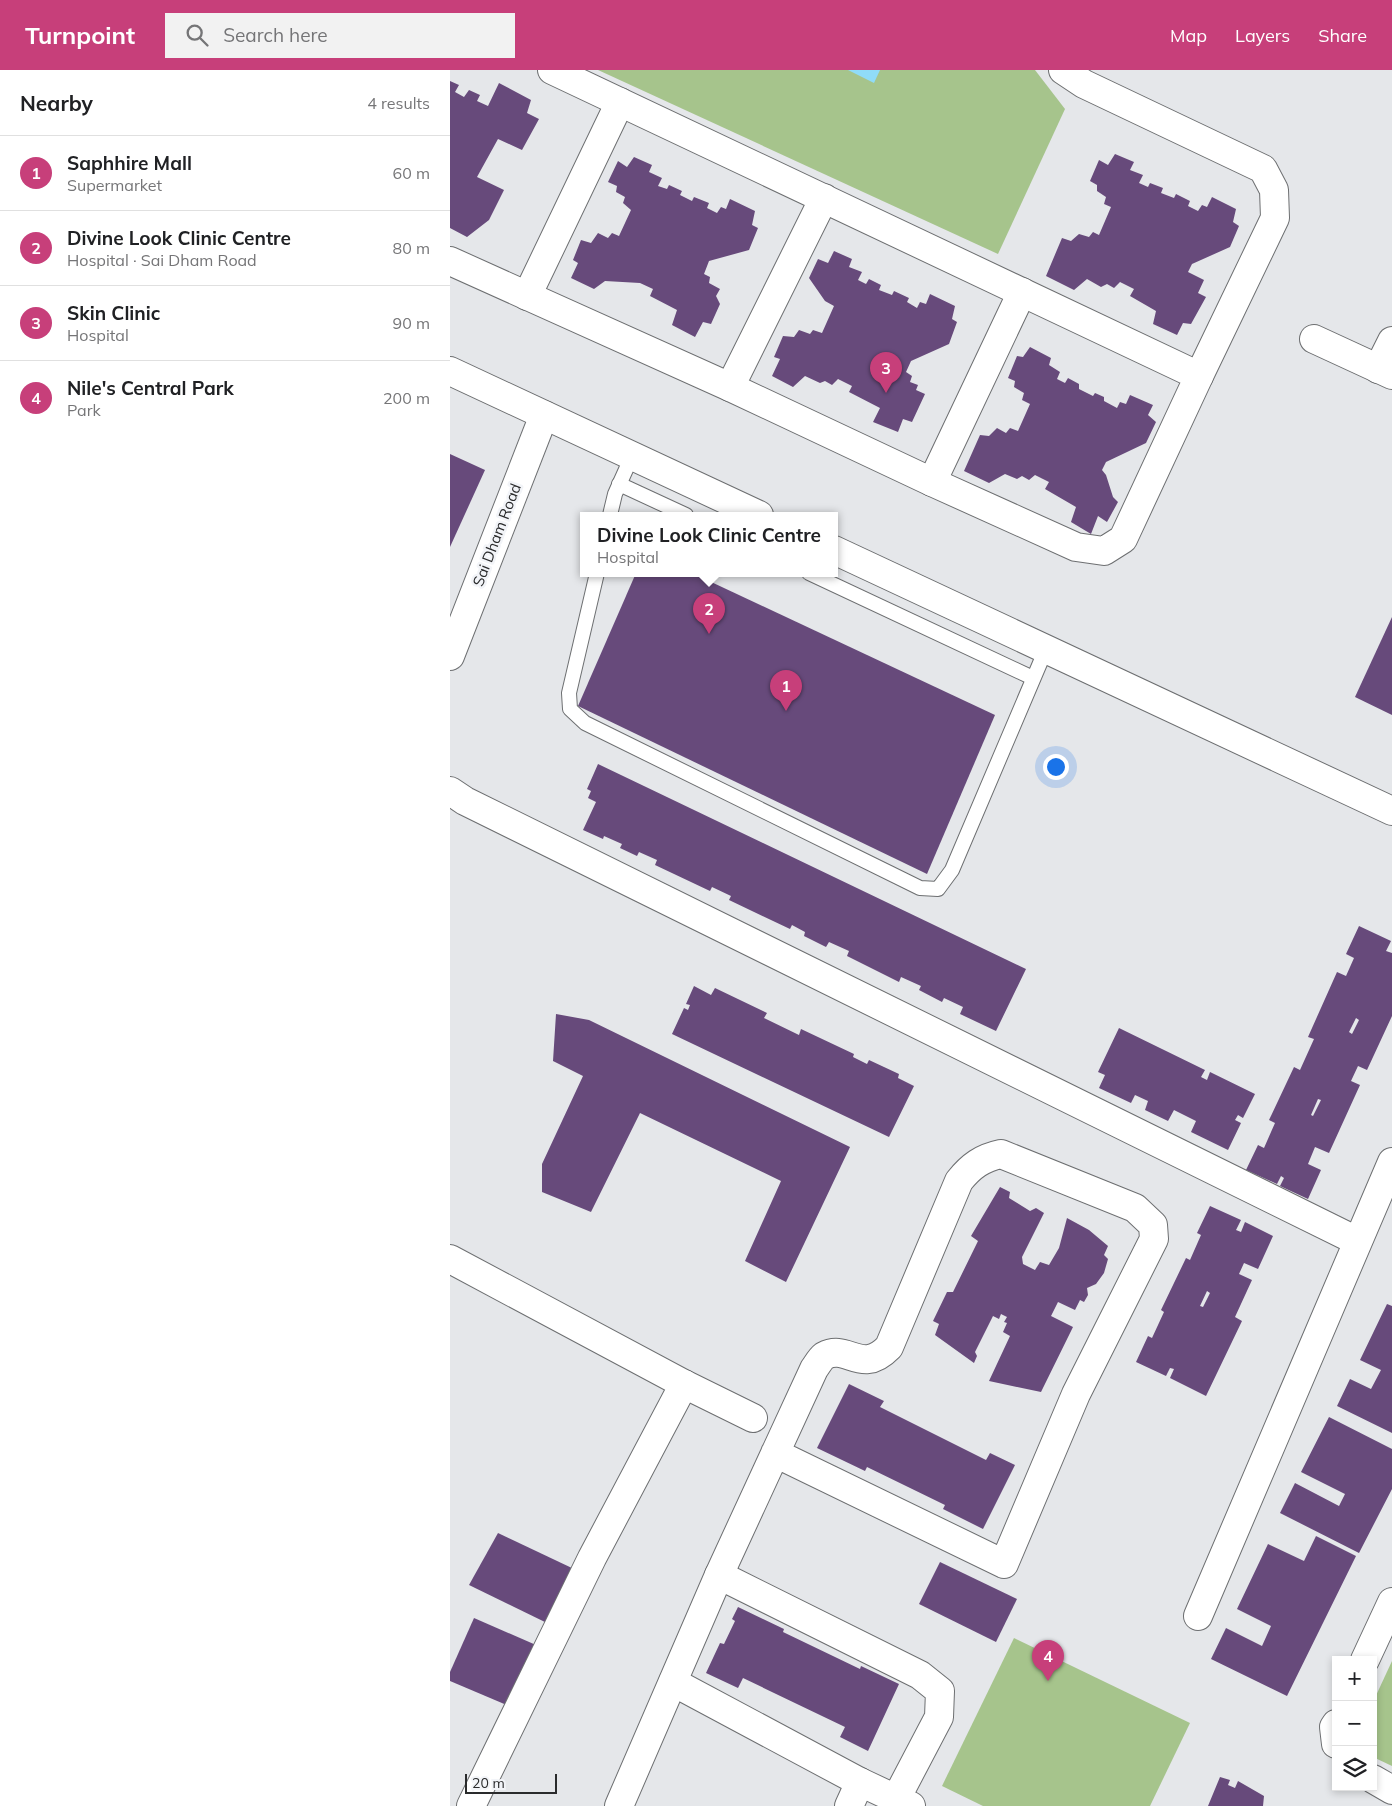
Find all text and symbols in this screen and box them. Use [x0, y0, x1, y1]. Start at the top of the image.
search box [165, 13, 515, 58]
text: Turnpoint [25, 20, 135, 50]
icon: search [183, 21, 211, 49]
text: Search here [223, 23, 328, 47]
text: Map [1170, 24, 1207, 47]
text: Layers [1235, 24, 1290, 47]
text: Share [1318, 24, 1367, 47]
text: Nearby [20, 90, 93, 116]
text: 4 results [367, 93, 430, 113]
text: Saphhire Mall [67, 151, 192, 175]
text: 1 [31, 163, 41, 183]
text: 60 m [393, 163, 430, 183]
text: Supermarket [67, 175, 162, 195]
text: Divine Look Clinic Centre [67, 226, 291, 250]
text: 2 [31, 238, 41, 258]
text: 80 m [393, 238, 430, 258]
text: Hospital · Sai Dham Road [67, 250, 257, 270]
text: Skin Clinic [67, 301, 160, 325]
text: 3 [31, 313, 41, 333]
text: 90 m [393, 313, 430, 333]
text: Hospital [67, 325, 129, 345]
pin: 3 [870, 352, 902, 393]
text: Nile's Central Park [67, 376, 234, 400]
text: 4 [31, 388, 41, 408]
text: 200 m [383, 388, 430, 408]
text: Park [67, 400, 101, 420]
street label: Sai Dham Road [468, 481, 525, 589]
popup [580, 512, 838, 577]
text: Divine Look Clinic Centre [597, 523, 821, 547]
text: Hospital [597, 547, 659, 567]
pin: 2 [693, 593, 725, 634]
pin: 1 [770, 670, 802, 711]
your location [1043, 754, 1069, 780]
pin: 4 [1032, 1640, 1064, 1681]
map controls [1332, 1656, 1377, 1791]
button: + [1332, 1656, 1377, 1701]
button: − [1332, 1701, 1377, 1746]
button: layers [1332, 1746, 1377, 1791]
scale bar [465, 1771, 558, 1794]
text: 20 m [472, 1774, 505, 1792]

